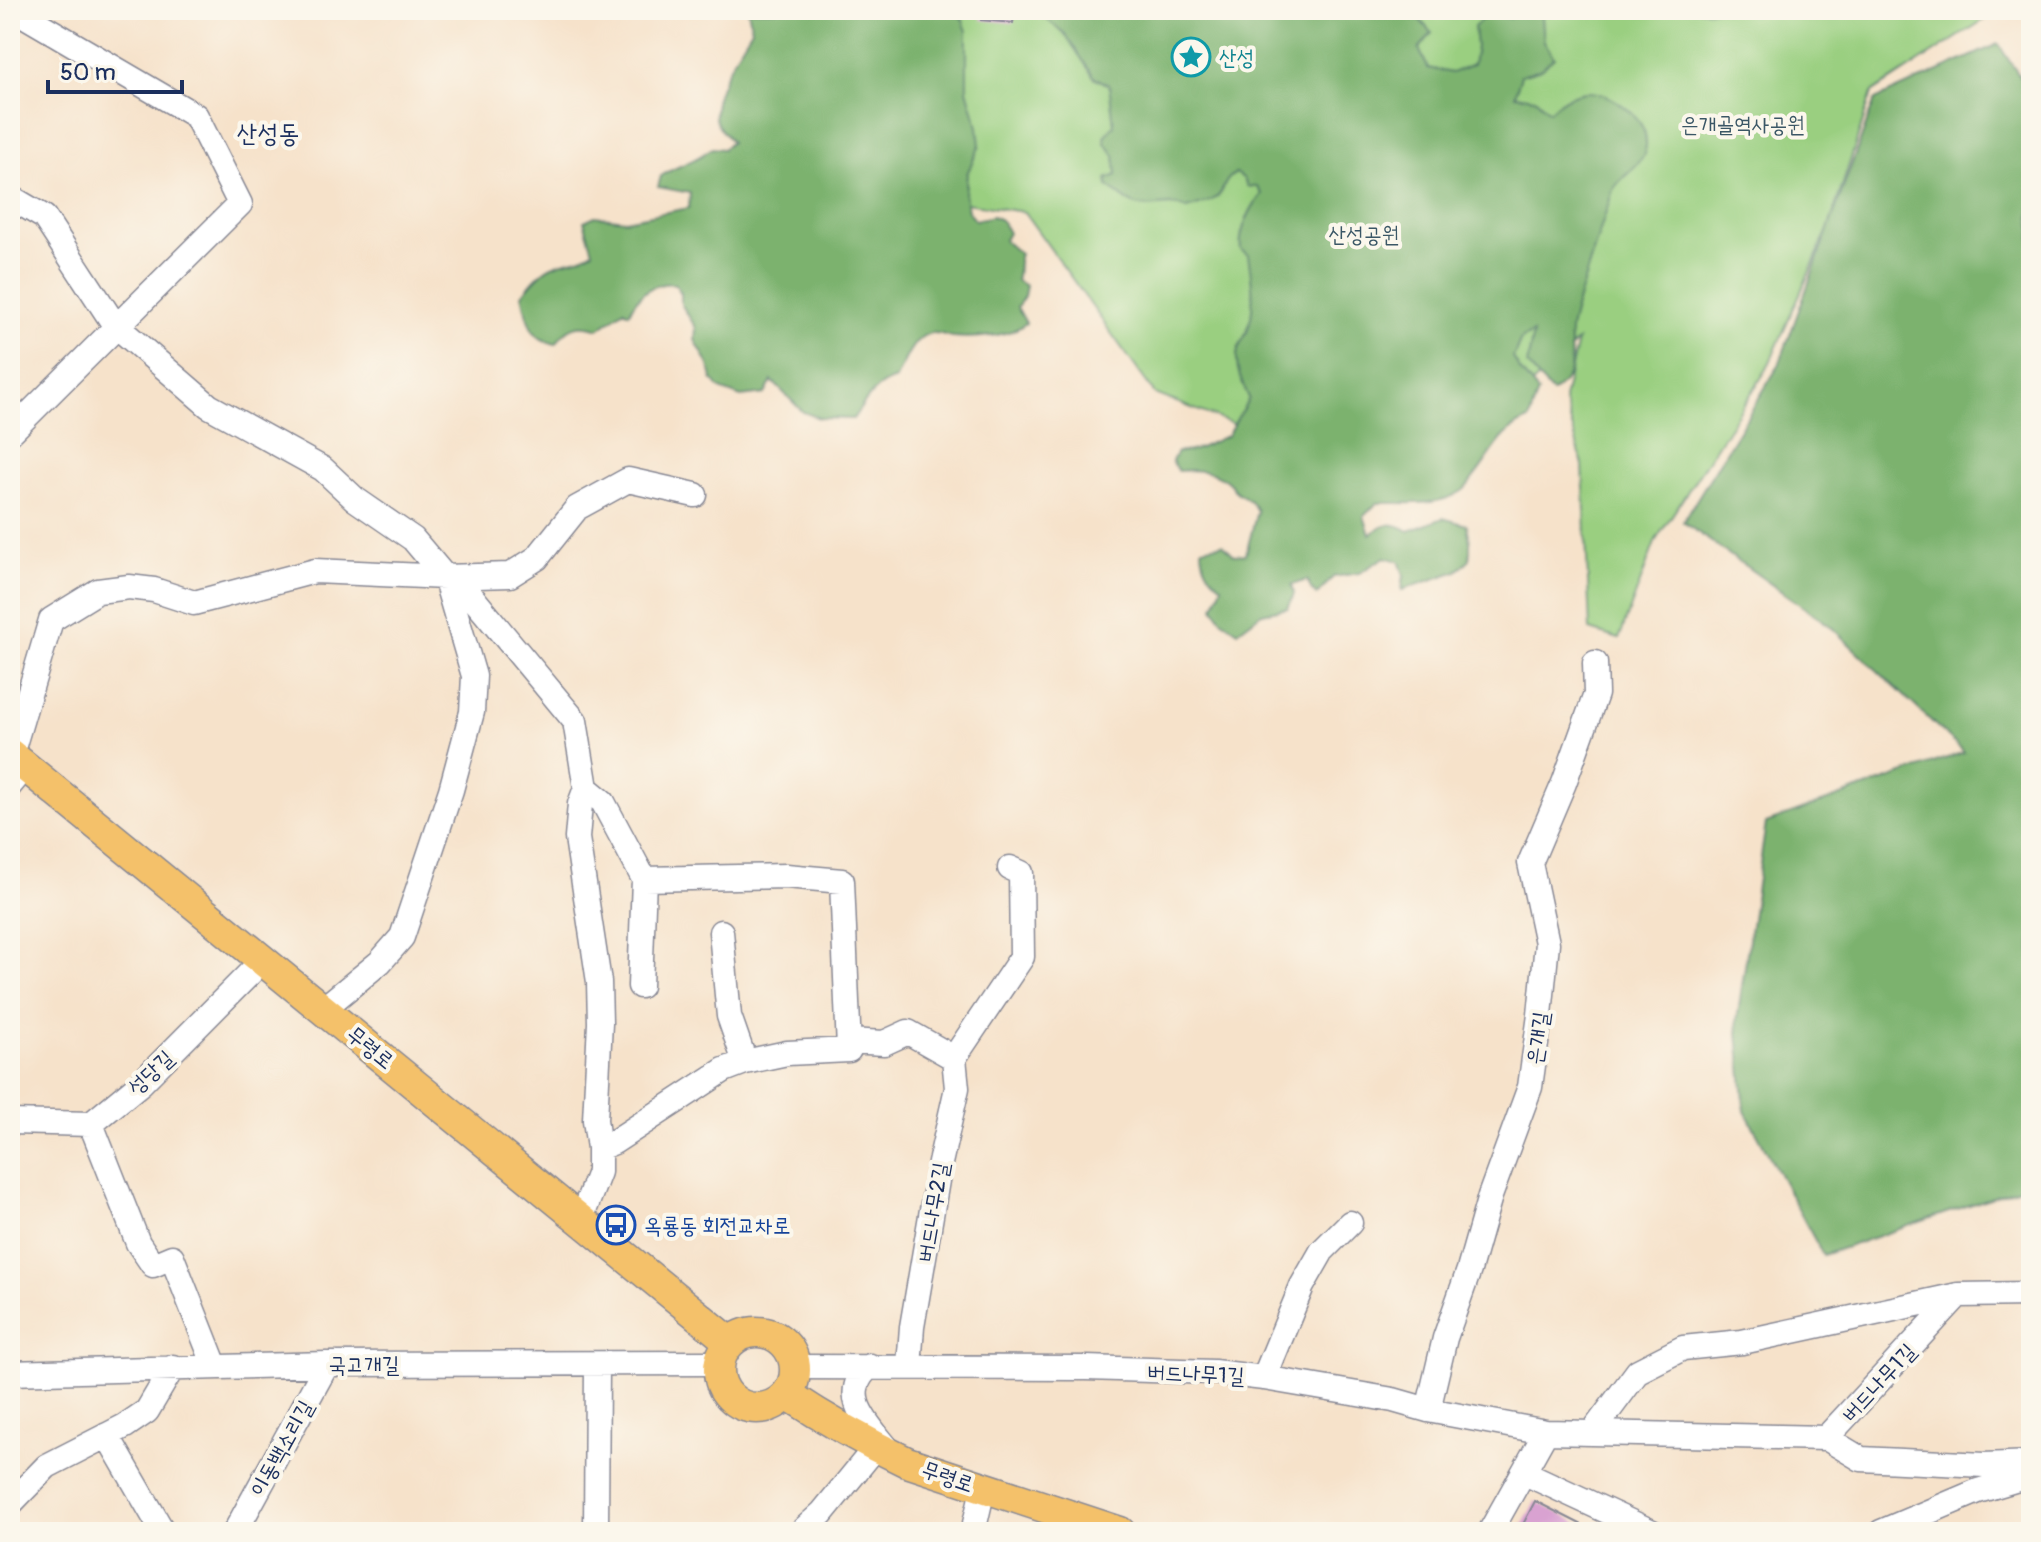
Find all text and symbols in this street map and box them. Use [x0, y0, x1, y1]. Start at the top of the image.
place icon: 산성 [1170, 36, 1212, 78]
scale bar [48, 44, 182, 94]
place label: 산성 [1219, 44, 1254, 72]
text: 50 m [60, 58, 116, 87]
park label: 은개골역사공원 [1681, 111, 1805, 139]
district label: 산성동 [237, 118, 299, 150]
park label: 산성공원 [1329, 221, 1399, 249]
street label: 은개길 [1520, 1010, 1556, 1066]
street label: 무령로 [341, 1020, 400, 1075]
street label: 성당길 [122, 1044, 180, 1101]
street label: 버드나무2길 [910, 1160, 956, 1264]
bus stop icon: 옥룡동 회전교차로 [595, 1204, 637, 1246]
place label: 옥룡동 회전교차로 [644, 1212, 790, 1240]
street label: 버드나무1길 [1835, 1337, 1922, 1428]
street label: 국고개길 [329, 1351, 400, 1379]
street label: 버드나무1길 [1147, 1357, 1245, 1391]
street label: 이동백소리길 [244, 1395, 320, 1502]
street label: 무령로 [918, 1455, 977, 1499]

